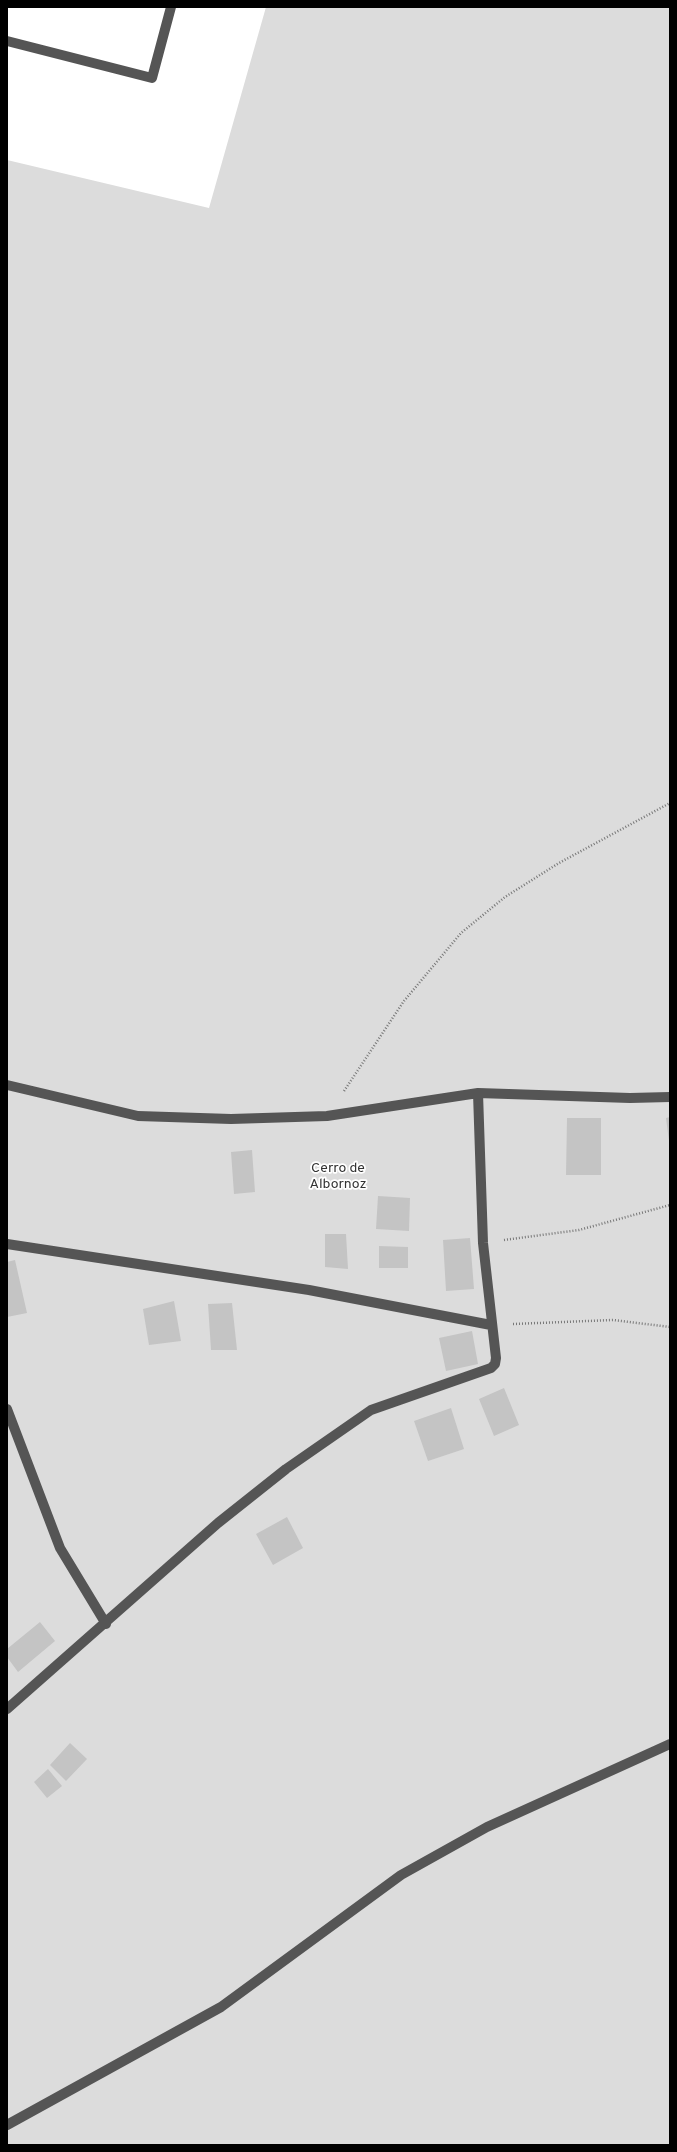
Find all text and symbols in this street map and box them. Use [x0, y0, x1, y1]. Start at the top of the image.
park label: Cerro de Albornoz [309, 1161, 367, 1194]

